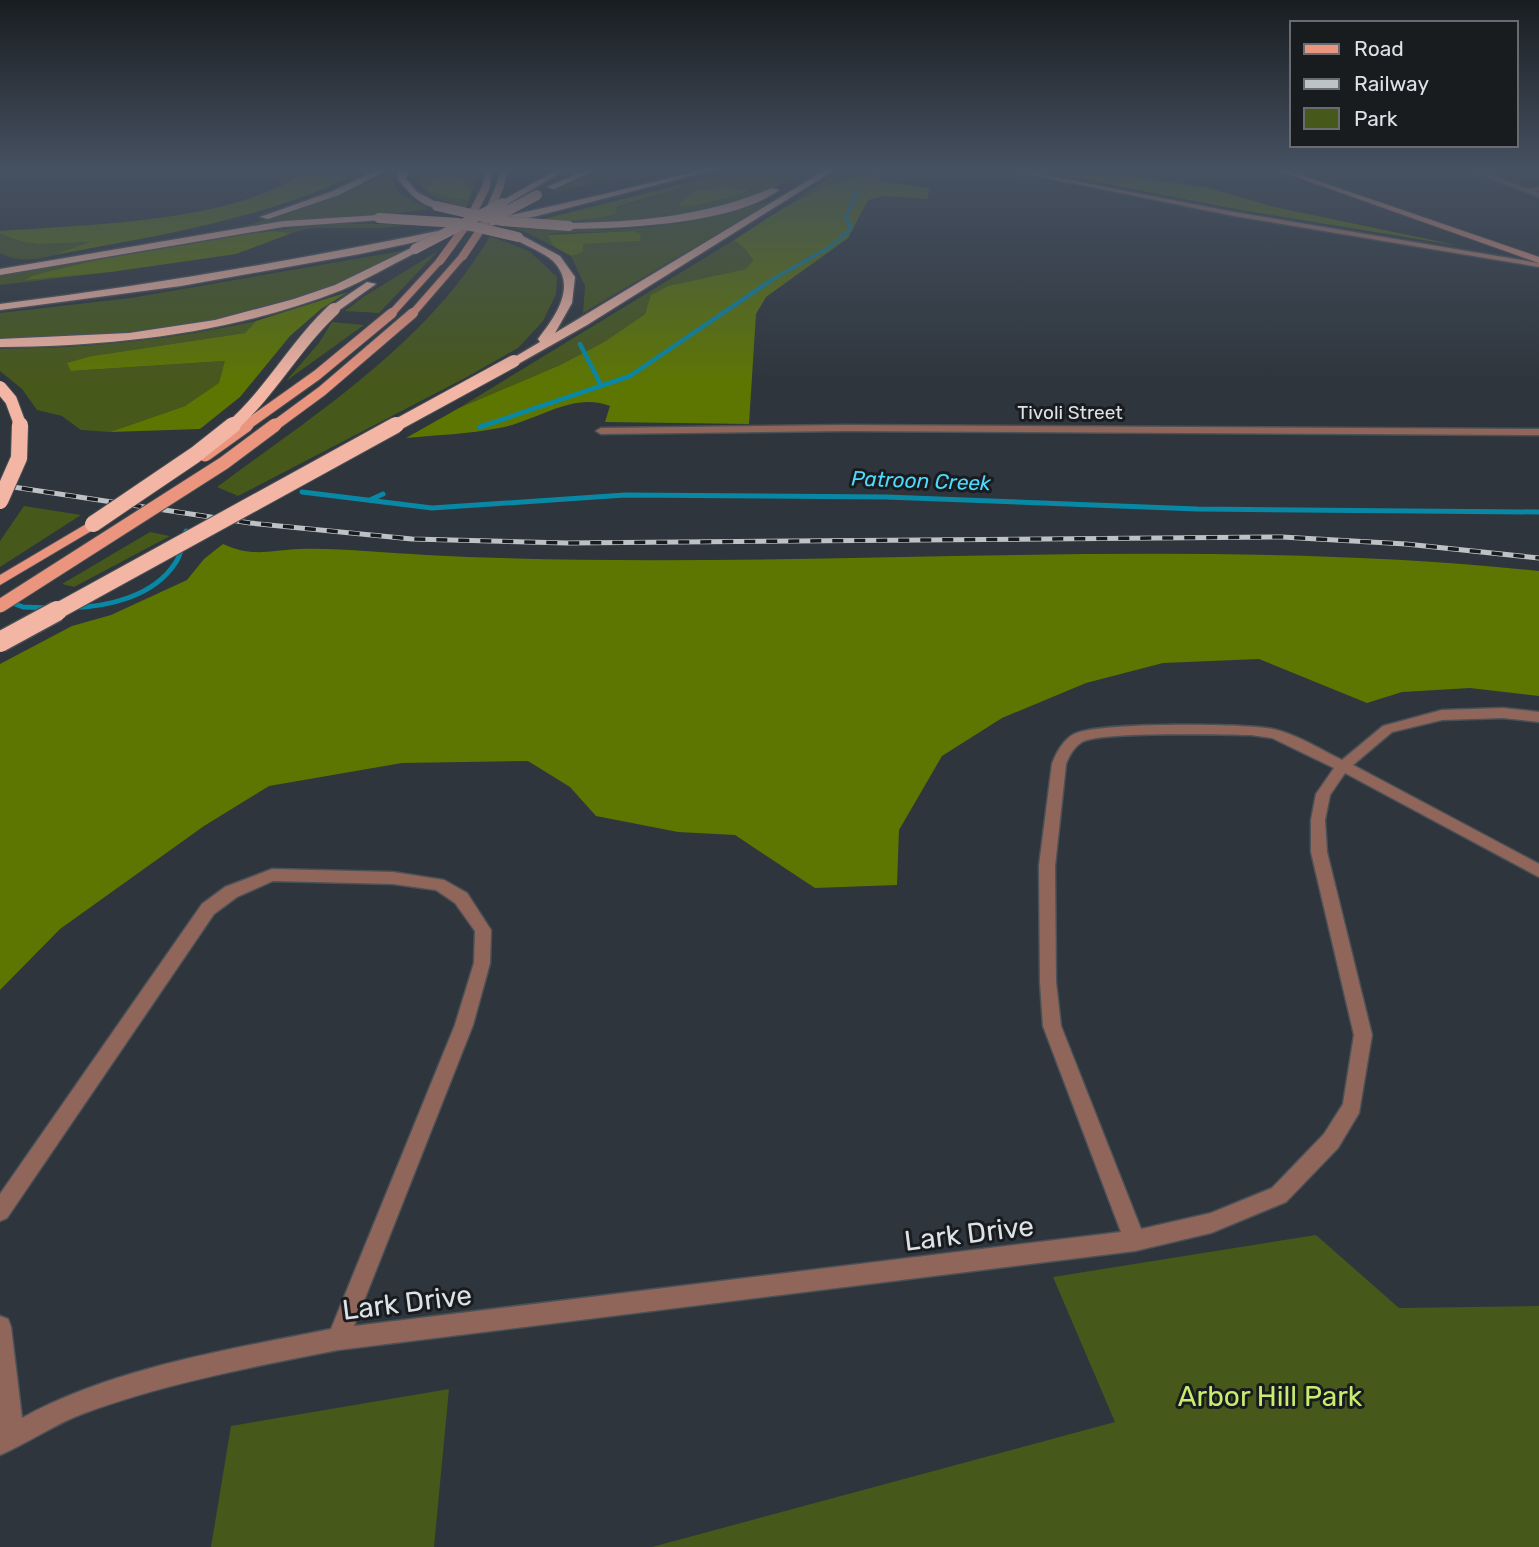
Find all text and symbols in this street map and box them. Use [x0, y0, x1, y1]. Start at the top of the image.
legend [1290, 21, 1518, 147]
text: Road [1354, 36, 1404, 61]
text: Railway [1354, 71, 1429, 96]
text: Park [1354, 106, 1398, 131]
street label: Tivoli Street [1017, 401, 1123, 424]
water label: Patroon Creek [851, 466, 992, 495]
street label: Lark Drive [902, 1209, 1036, 1258]
street label: Lark Drive [340, 1278, 474, 1327]
park label: Arbor Hill Park [1178, 1380, 1363, 1413]

